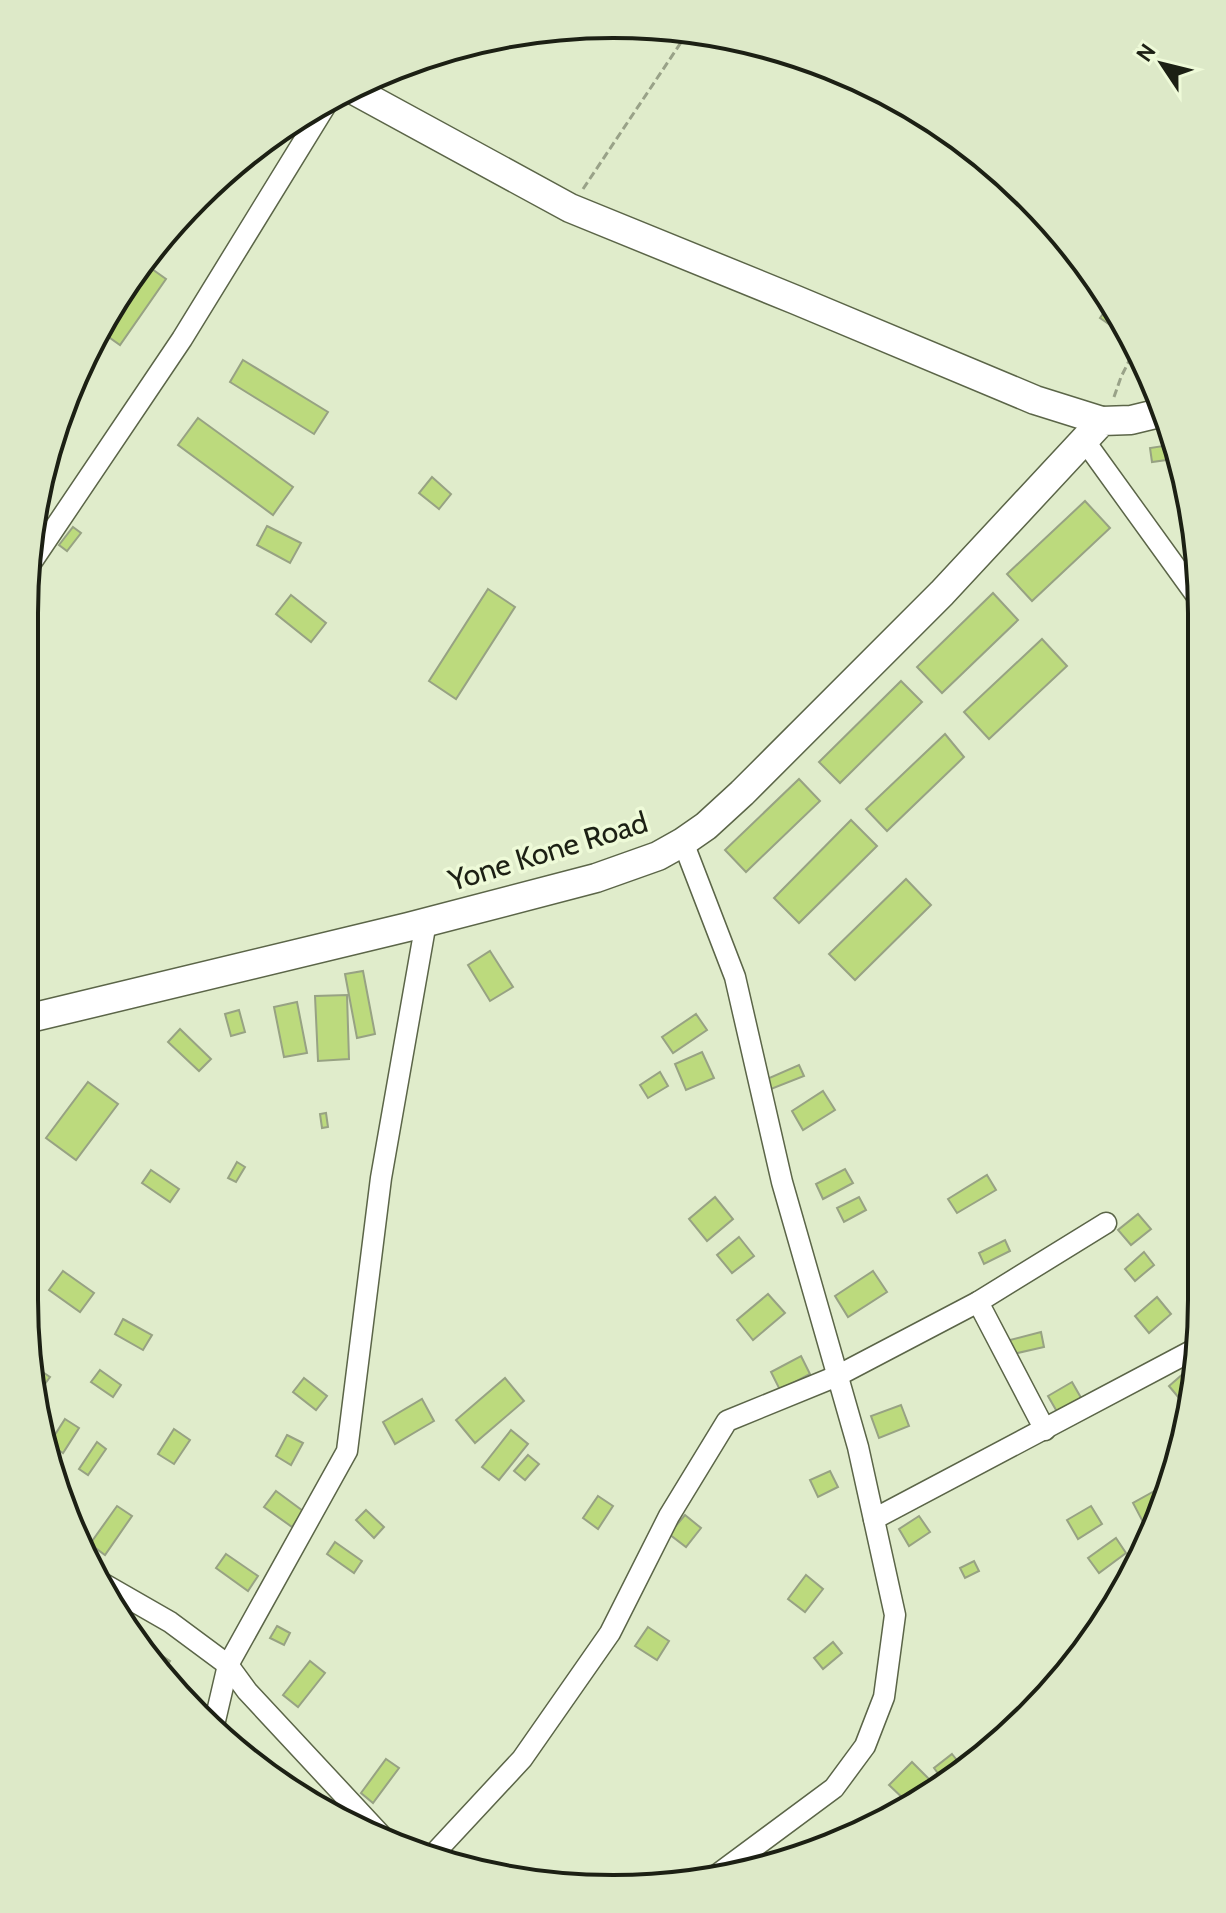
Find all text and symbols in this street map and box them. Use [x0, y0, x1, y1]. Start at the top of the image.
north arrow [1122, 24, 1202, 104]
text: N [1131, 39, 1162, 67]
street label: Yone Kone Road [443, 803, 652, 899]

